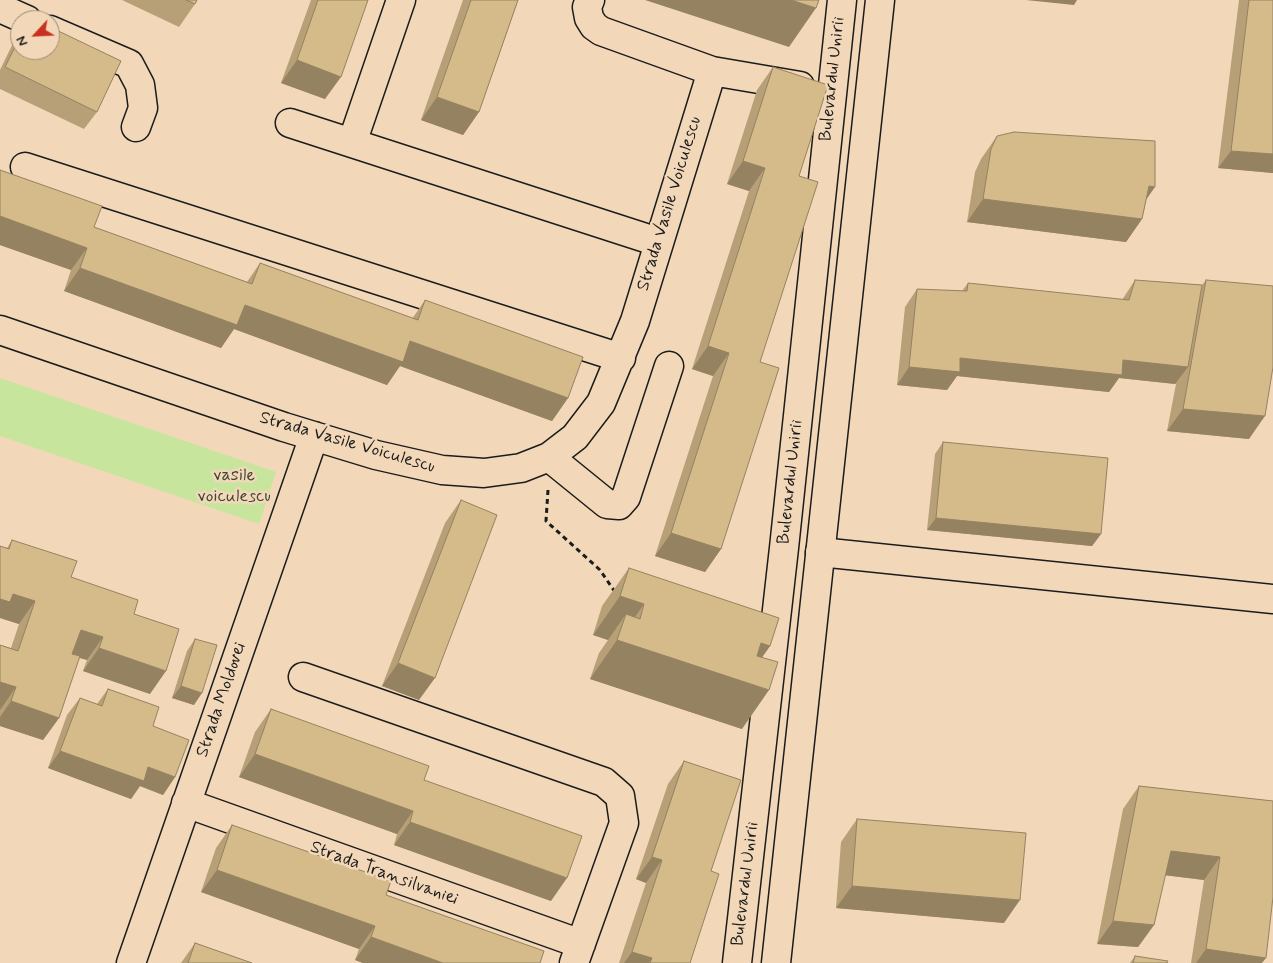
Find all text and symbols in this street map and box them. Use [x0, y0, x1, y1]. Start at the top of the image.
north arrow [10, 10, 60, 60]
street label: Bulevardul Unirii [816, 16, 850, 142]
text: N [12, 33, 32, 49]
street label: Strada Vasile Voiculescu [633, 114, 707, 294]
street label: Strada Vasile Voiculescu [257, 408, 437, 478]
street label: Bulevardul Unirii [774, 419, 808, 545]
park label: vasile voiculescu [197, 465, 271, 508]
street label: Strada Moldovei [192, 640, 252, 760]
street label: Bulevardul Unirii [728, 821, 764, 947]
street label: Strada Transilvaniei [307, 837, 461, 911]

